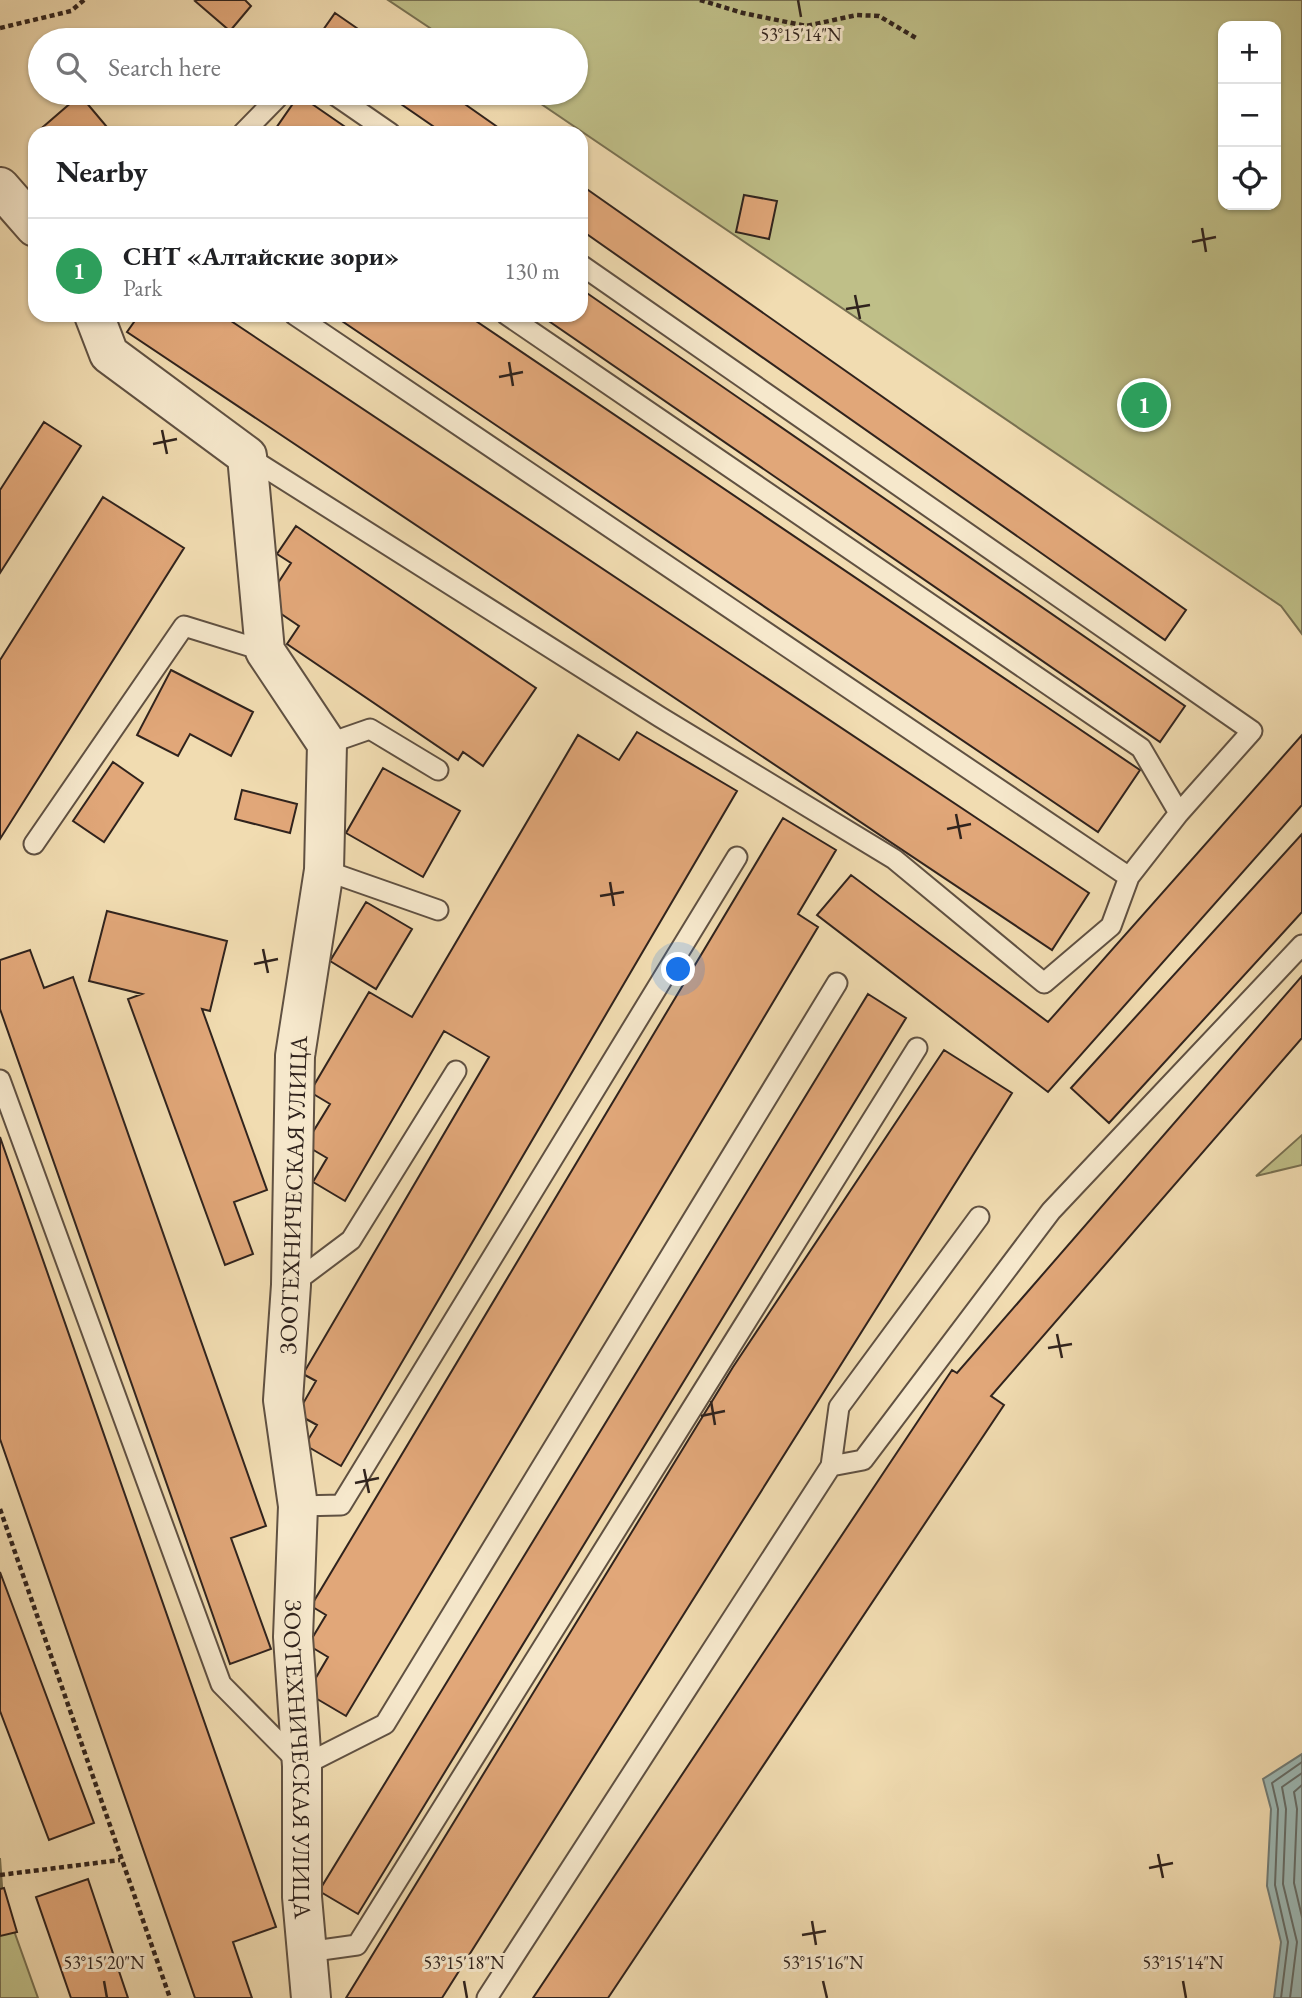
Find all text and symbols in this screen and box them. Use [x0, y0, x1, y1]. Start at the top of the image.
map controls [1218, 21, 1281, 210]
button: + [1218, 21, 1281, 84]
text: 53°15'14"N [761, 23, 842, 46]
search box [28, 28, 588, 105]
icon: search [52, 48, 90, 86]
text: Search here [108, 50, 221, 84]
button: − [1218, 84, 1281, 147]
button: locate [1218, 147, 1281, 210]
text: Nearby [56, 152, 148, 191]
text: СНТ «Алтайские зори» [123, 239, 399, 273]
text: 1 [73, 256, 85, 286]
text: 130 m [504, 256, 560, 286]
text: Park [123, 273, 162, 303]
pin: 1 [1121, 379, 1167, 431]
your location [661, 952, 695, 986]
street label: ЗООТЕХНИЧЕСКАЯ УЛИЦА [272, 1035, 314, 1355]
street label: ЗООТЕХНИЧЕСКАЯ УЛИЦА [277, 1599, 319, 1920]
text: 53°15'20"N [64, 1951, 145, 1974]
text: 53°15'18"N [424, 1951, 505, 1974]
text: 53°15'16"N [783, 1951, 864, 1974]
text: 53°15'14"N [1143, 1951, 1224, 1974]

